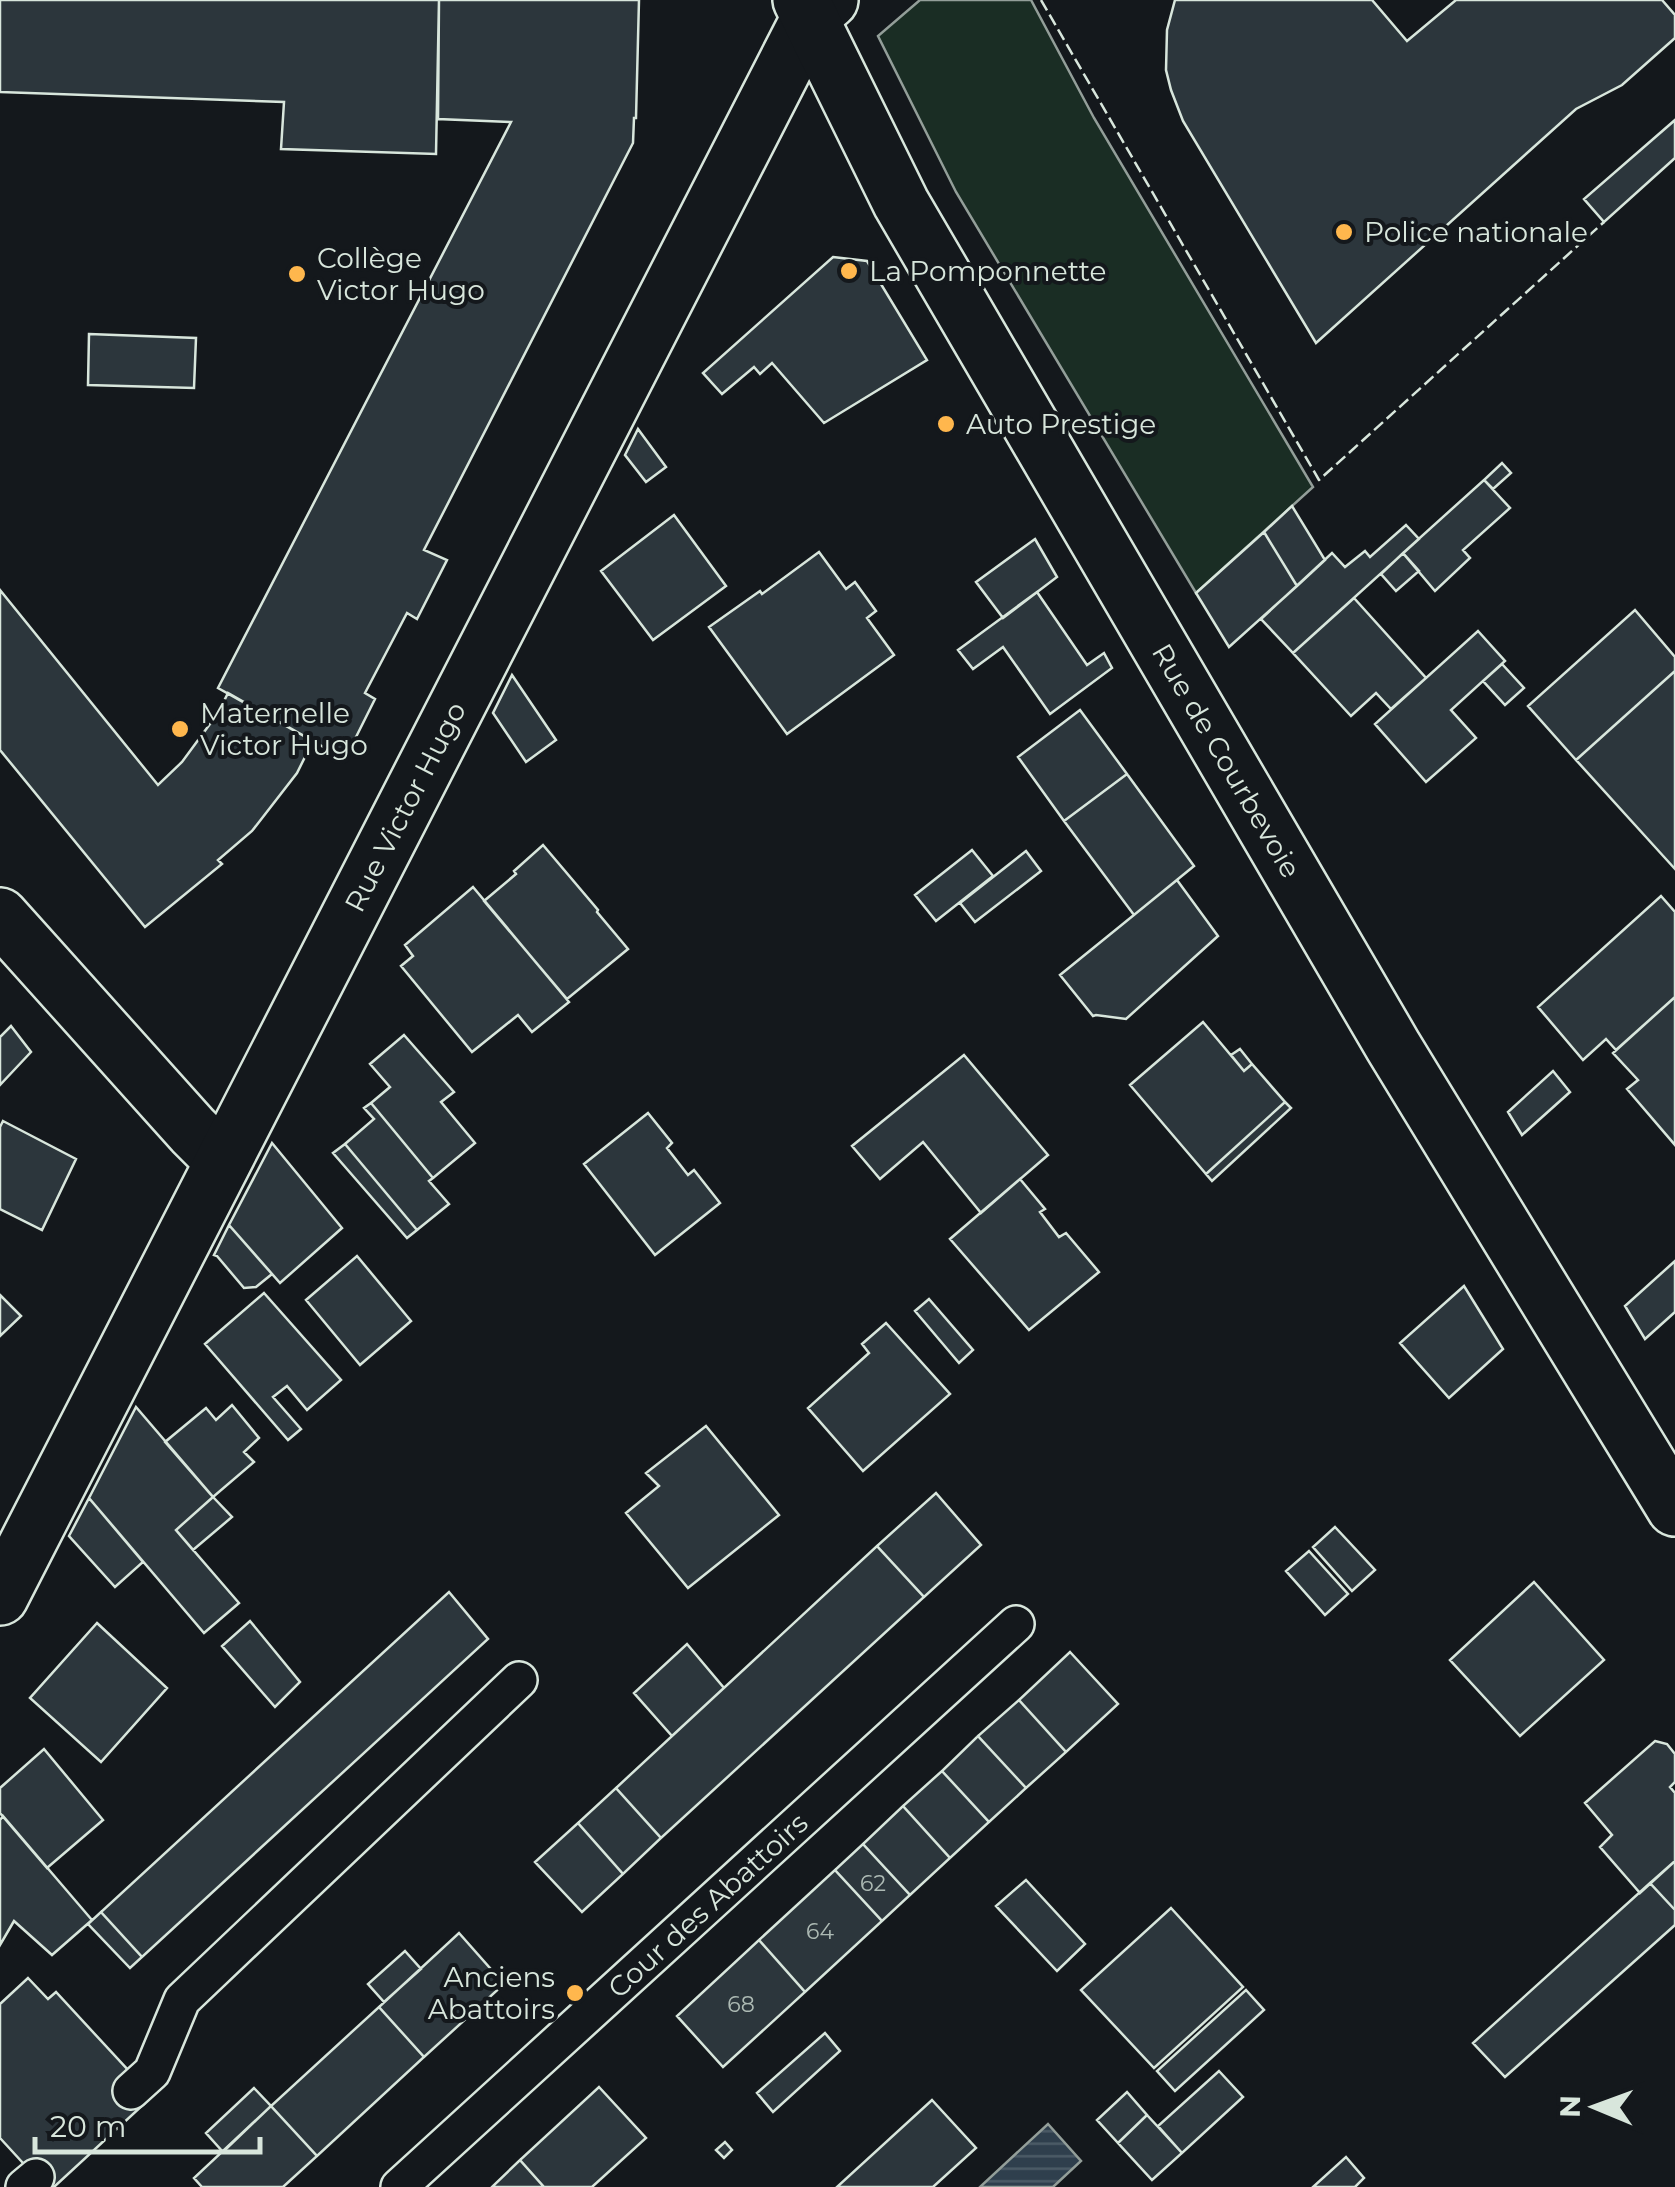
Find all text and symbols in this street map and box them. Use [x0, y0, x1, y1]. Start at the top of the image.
place label: Police nationale [1364, 215, 1588, 249]
marker: Police nationale [1333, 221, 1355, 243]
place label: Collège Victor Hugo [317, 241, 485, 307]
place label: La Pomponnette [869, 254, 1106, 288]
marker: La Pomponnette [838, 260, 860, 282]
marker: Collège Victor Hugo [286, 263, 308, 285]
place label: Auto Prestige [966, 407, 1156, 441]
marker: Auto Prestige [935, 413, 957, 435]
street label: Rue de Courbevoie [1145, 637, 1308, 884]
place label: Maternelle Victor Hugo [200, 696, 368, 762]
street label: Rue Victor Hugo [337, 696, 473, 917]
marker: Maternelle Victor Hugo [169, 718, 191, 740]
street label: Cour des Abattoirs [601, 1806, 815, 2005]
house number: 62 [860, 1870, 886, 1897]
house number: 64 [806, 1918, 834, 1945]
place label: Anciens Abattoirs [428, 1960, 555, 2026]
marker: Anciens Abattoirs [564, 1982, 586, 2004]
house number: 68 [727, 1991, 755, 2018]
north arrow [1545, 2057, 1645, 2157]
scale bar [35, 2092, 260, 2154]
text: N [1553, 2095, 1587, 2118]
text: 20 m [50, 2108, 127, 2145]

